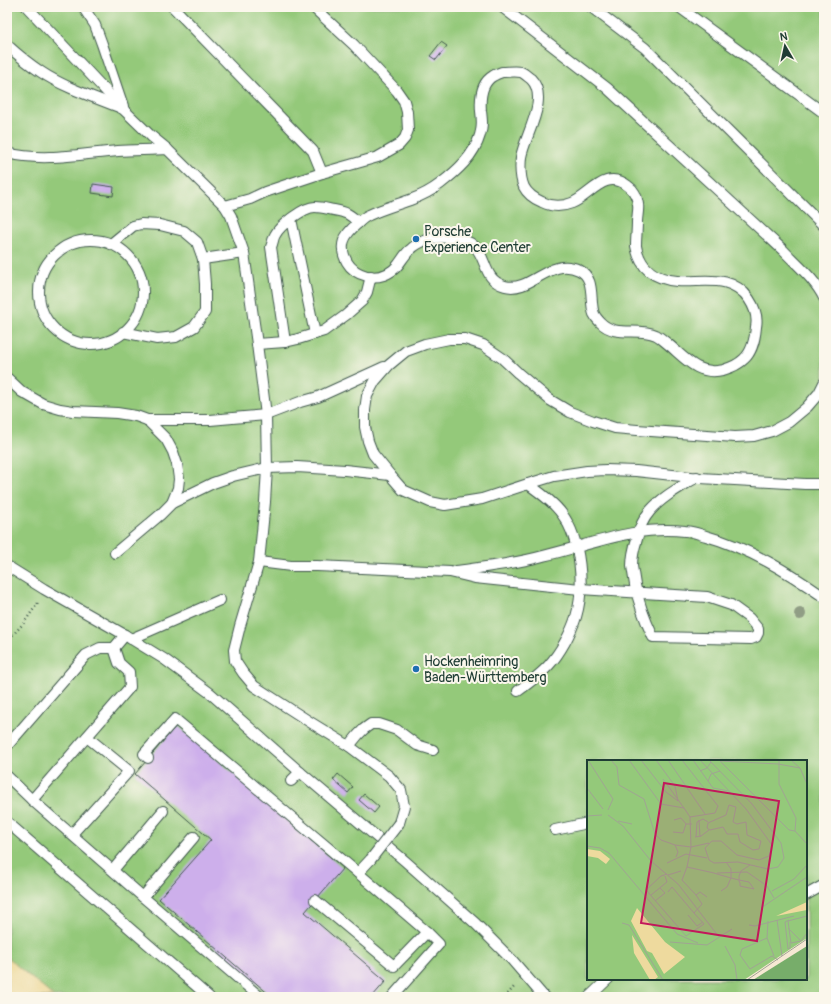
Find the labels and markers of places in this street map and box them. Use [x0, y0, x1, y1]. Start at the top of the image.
place label: Porsche Experience Center [424, 223, 531, 256]
marker: Porsche Experience Center [411, 234, 421, 244]
place label: Hockenheimring Baden-Württemberg [424, 653, 546, 686]
marker: Hockenheimring Baden-Württemberg [411, 664, 421, 674]

